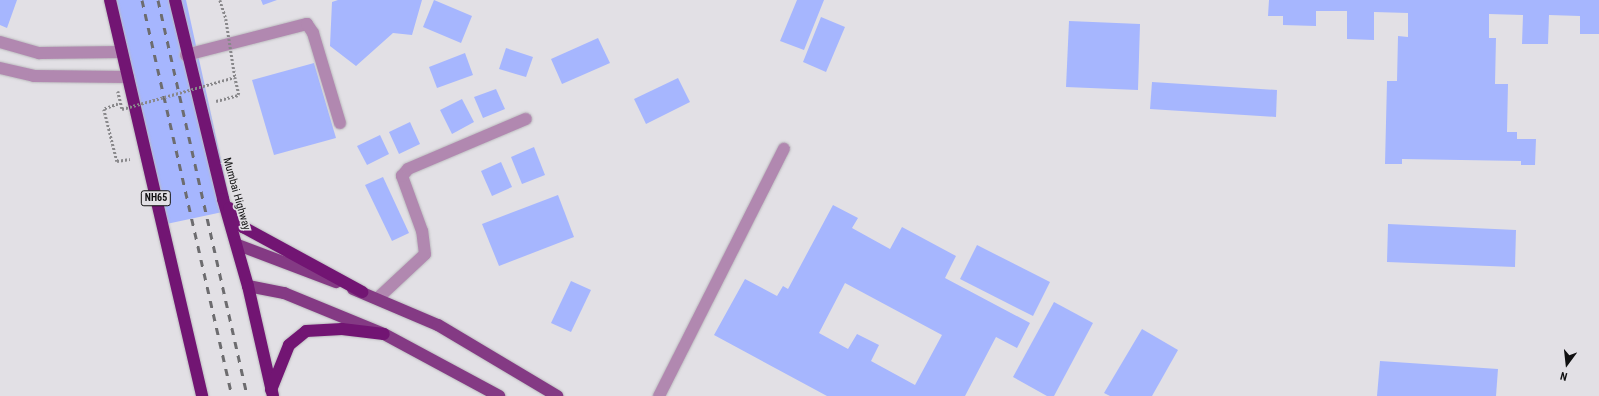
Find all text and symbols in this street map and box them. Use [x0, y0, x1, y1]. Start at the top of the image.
street label: Mumbai Highway [219, 156, 253, 232]
road number: NH65 [140, 190, 172, 206]
north arrow [1547, 344, 1587, 384]
text: N [1559, 369, 1569, 383]

